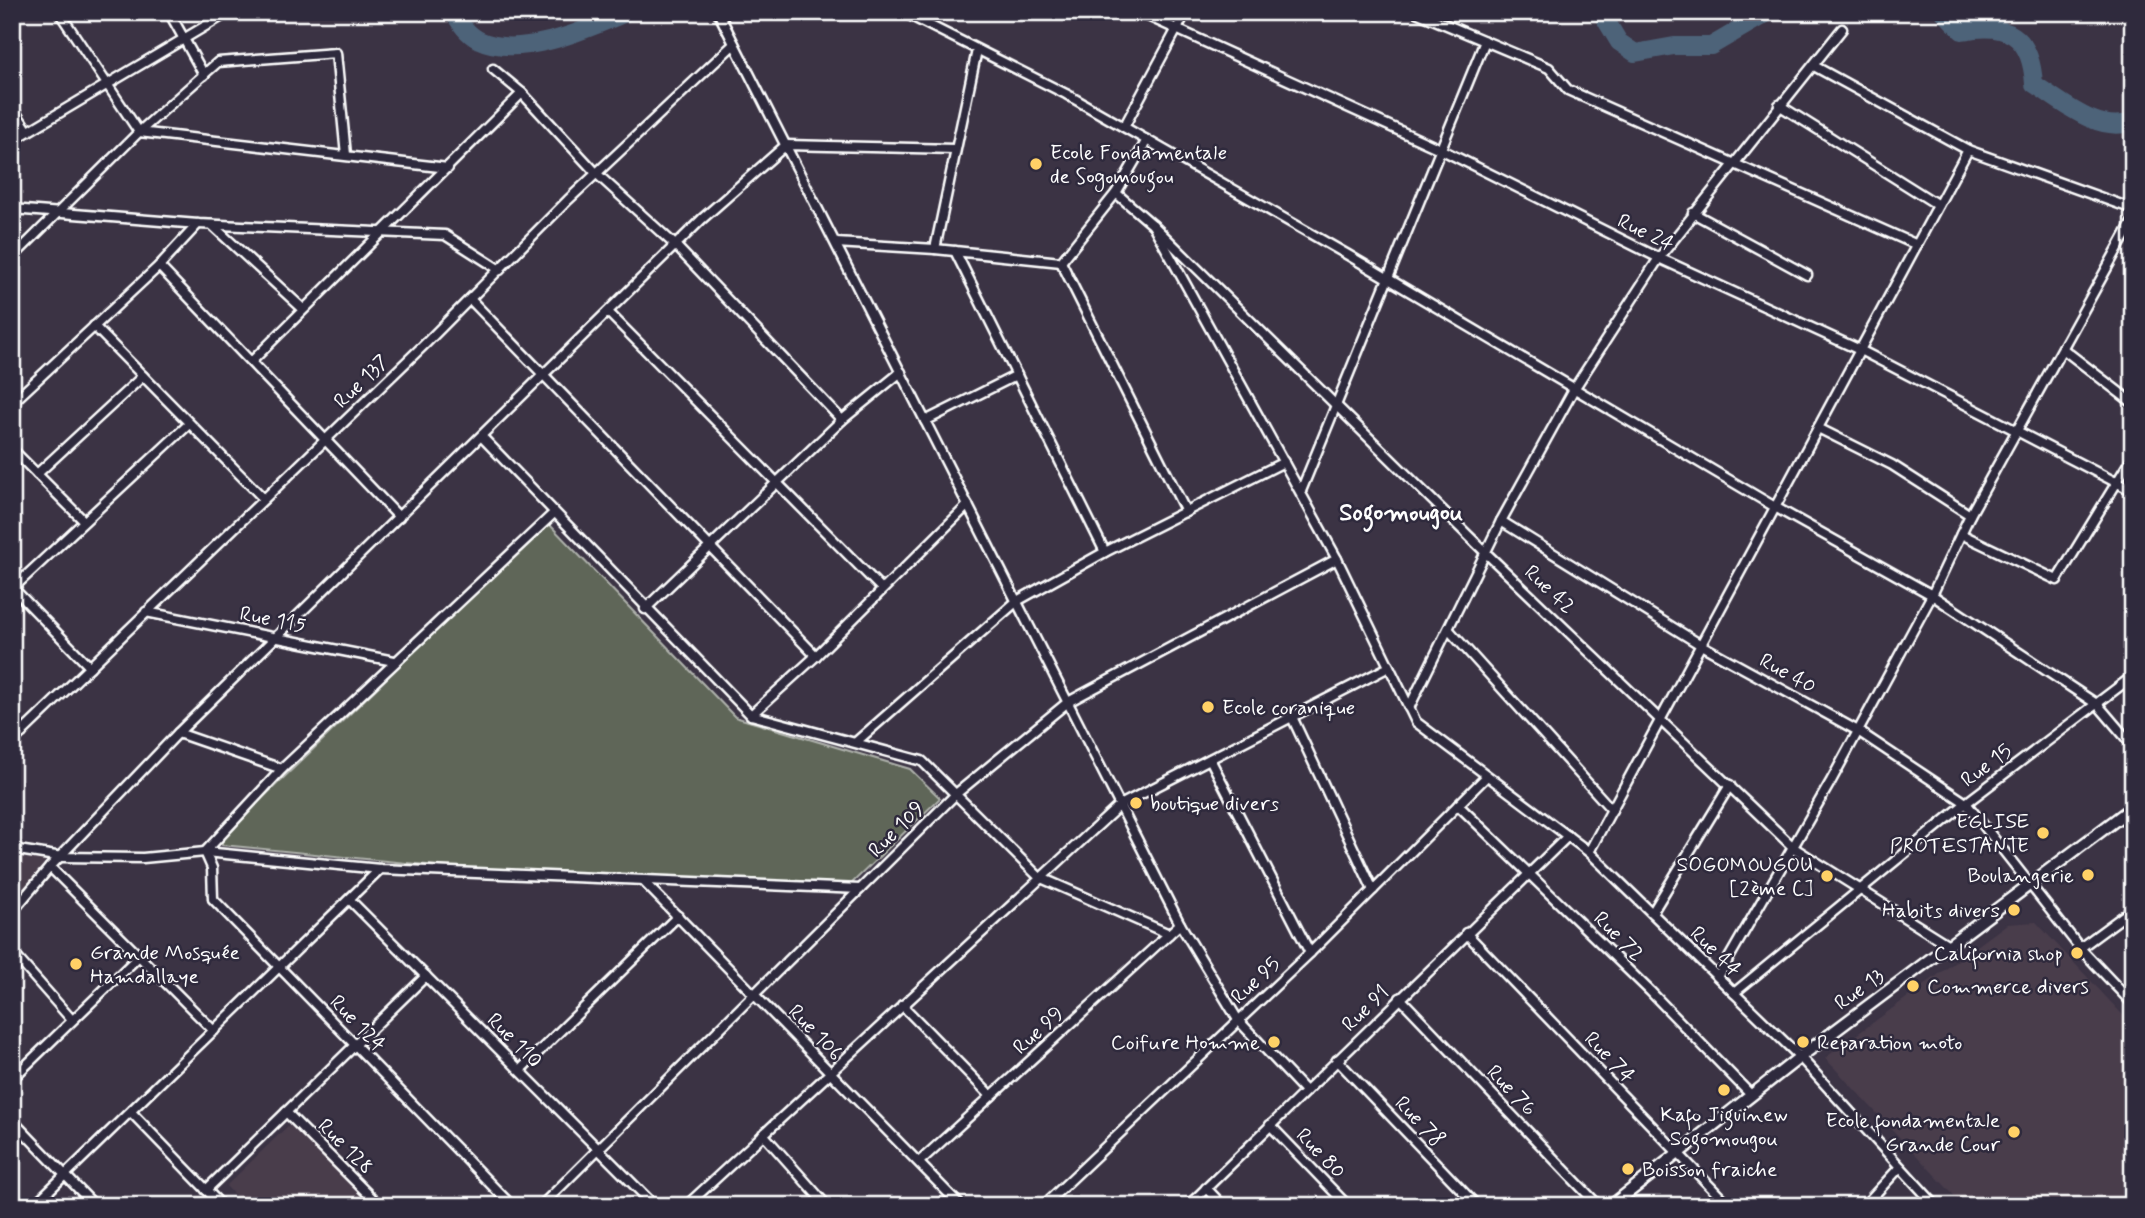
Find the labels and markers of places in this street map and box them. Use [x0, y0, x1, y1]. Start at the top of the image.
place label: Ecole Fondamentale de Sogomougou [1050, 139, 1227, 193]
marker: Ecole Fondamentale de Sogomougou [1028, 156, 1044, 172]
place label: Ecole coranique [1222, 694, 1355, 722]
marker: Ecole coranique [1200, 699, 1216, 715]
place label: boutique divers [1150, 790, 1279, 818]
marker: boutique divers [1128, 795, 1144, 811]
place label: EGLISE PROTESTANTE [1890, 808, 2029, 860]
marker: EGLISE PROTESTANTE [2035, 825, 2051, 841]
place label: SOGOMOUGOU [2ème C] [1677, 851, 1813, 903]
place label: Boulangerie [1967, 862, 2074, 890]
marker: Boulangerie [2080, 867, 2096, 883]
marker: SOGOMOUGOU [2ème C] [1819, 868, 1835, 884]
place label: Habits divers [1882, 897, 2000, 925]
marker: Habits divers [2006, 902, 2022, 918]
place label: Grande Mosquée Hamdallaye [90, 939, 240, 991]
place label: California shop [1934, 940, 2063, 970]
marker: California shop [2069, 945, 2085, 961]
marker: Grande Mosquée Hamdallaye [68, 956, 84, 972]
place label: Commerce divers [1927, 973, 2089, 1001]
marker: Commerce divers [1905, 978, 1921, 994]
place label: Coifure Homme [1111, 1029, 1260, 1057]
place label: Reparation moto [1817, 1029, 1962, 1057]
marker: Coifure Homme [1266, 1034, 1282, 1050]
marker: Reparation moto [1795, 1034, 1811, 1050]
marker: Kafo Jiguinew Sogomougou [1716, 1082, 1732, 1098]
place label: Kafo Jiguinew Sogomougou [1660, 1101, 1788, 1155]
place label: Ecole fondamentale Grande Cour [1826, 1107, 2000, 1159]
marker: Ecole fondamentale Grande Cour [2006, 1124, 2022, 1140]
place label: Boisson fraiche [1642, 1156, 1777, 1184]
marker: Boisson fraiche [1620, 1161, 1636, 1177]

